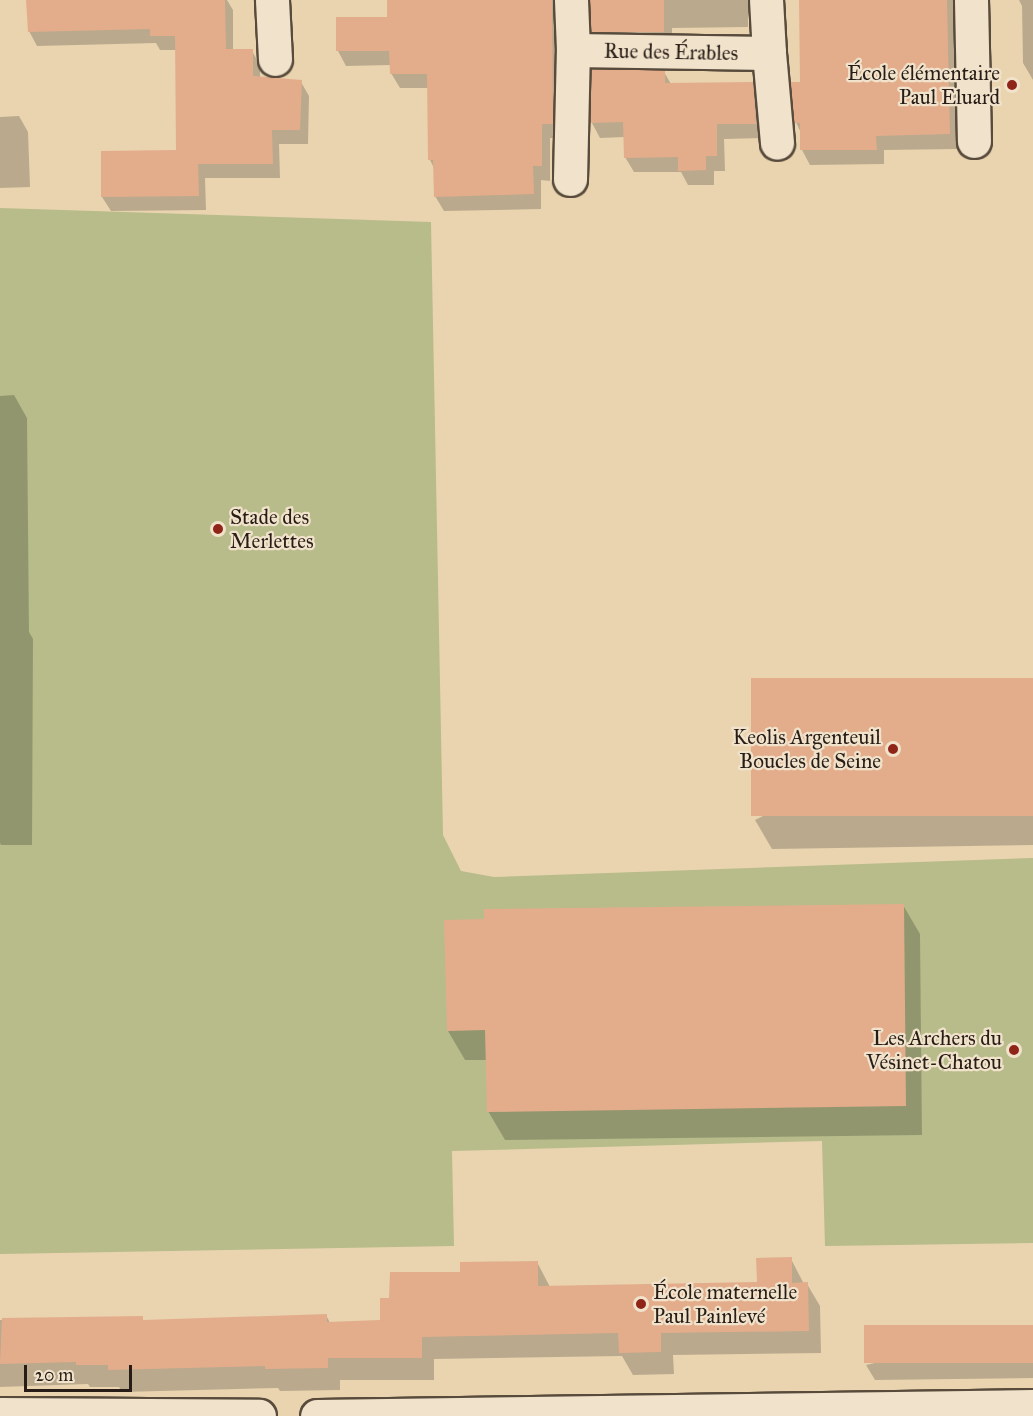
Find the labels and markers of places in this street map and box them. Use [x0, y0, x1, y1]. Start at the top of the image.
place label: École élémentaire Paul Eluard [847, 60, 1000, 110]
marker: École élémentaire Paul Eluard [1005, 78, 1019, 92]
place label: Stade des Merlettes [230, 504, 314, 554]
marker: Stade des Merlettes [211, 522, 225, 536]
place label: Keolis Argenteuil Boucles de Seine [733, 724, 881, 774]
marker: Keolis Argenteuil Boucles de Seine [886, 742, 900, 756]
place label: Les Archers du Vésinet-Chatou [866, 1025, 1002, 1075]
marker: Les Archers du Vésinet-Chatou [1007, 1043, 1021, 1057]
place label: École maternelle Paul Painlevé [653, 1279, 797, 1329]
marker: École maternelle Paul Painlevé [634, 1297, 648, 1311]

